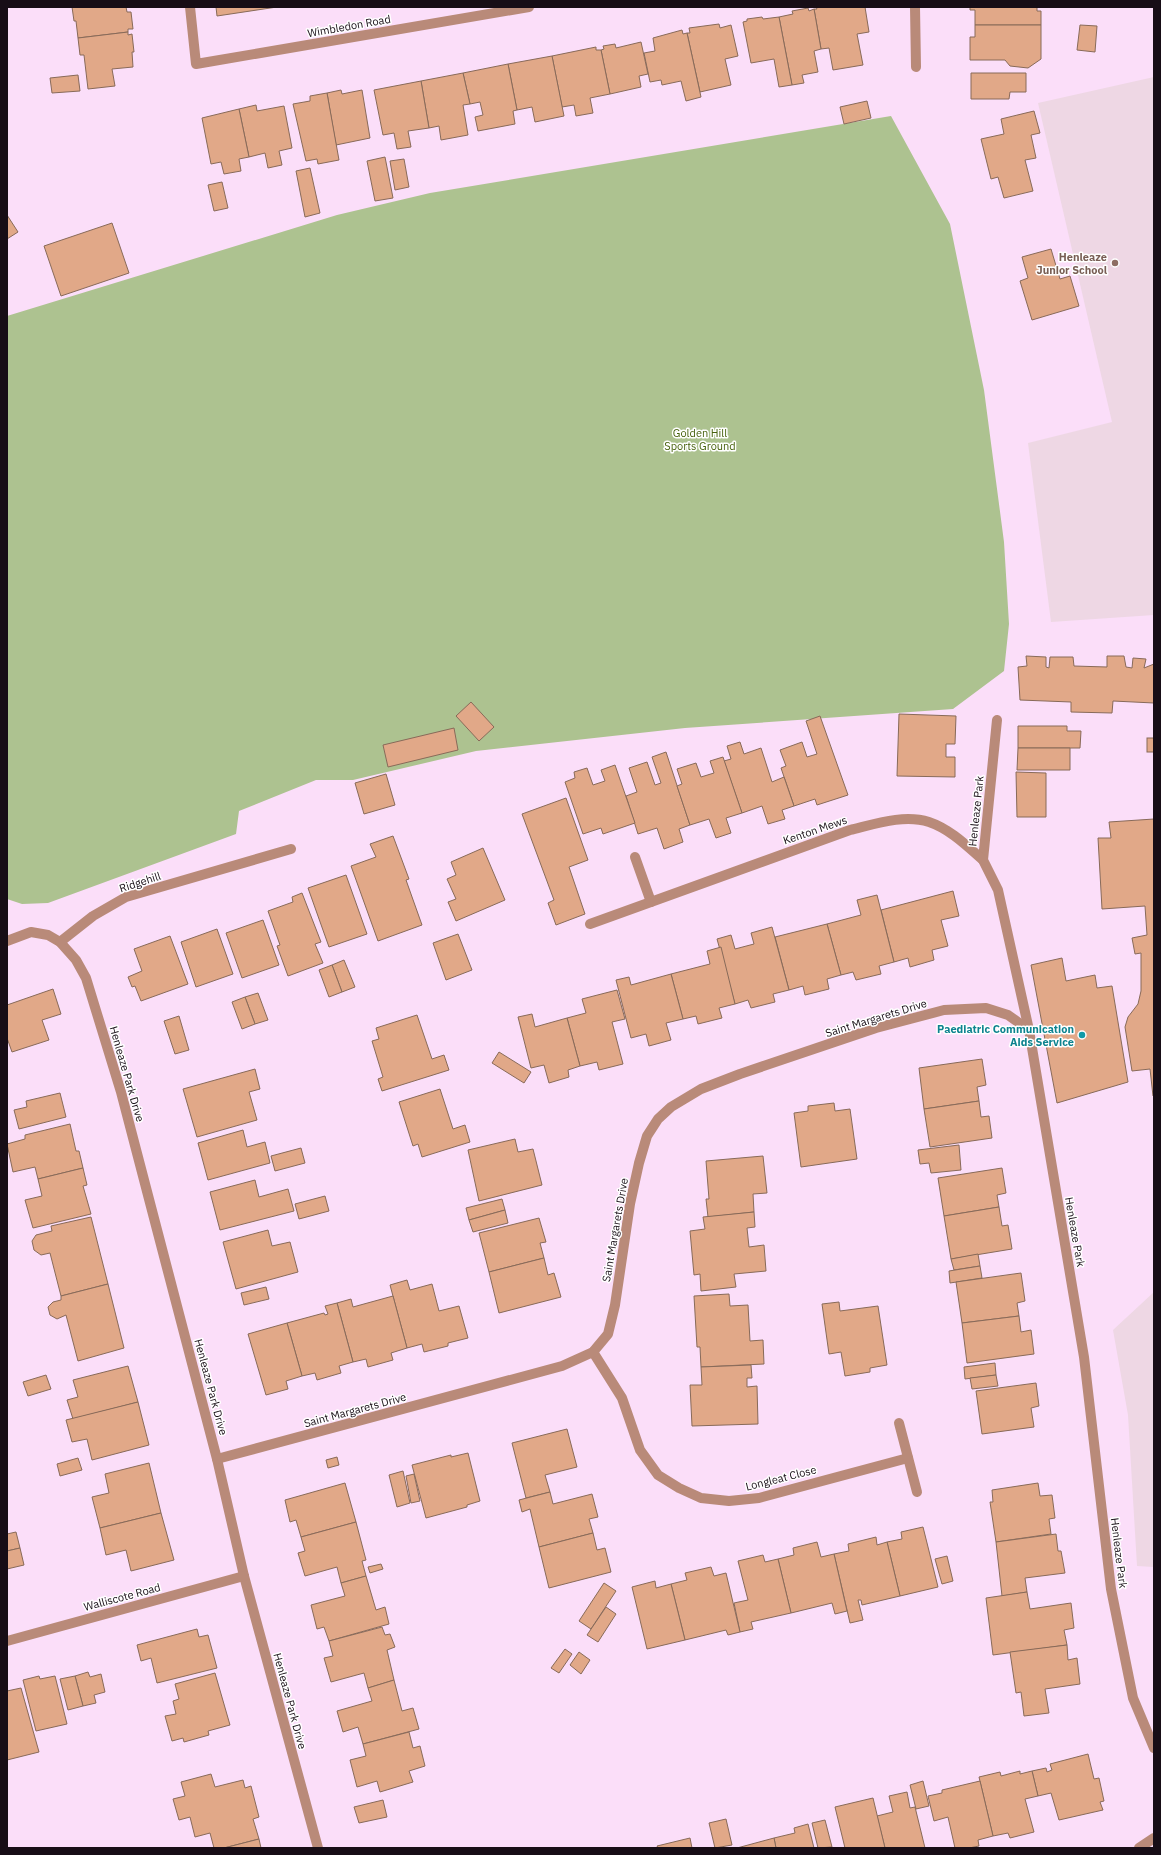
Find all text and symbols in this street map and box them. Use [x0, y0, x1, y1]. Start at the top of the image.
street label: Wimbledon Road [306, 12, 392, 40]
place label: Henleaze Junior School [1037, 250, 1108, 277]
marker: Henleaze Junior School [1110, 258, 1120, 268]
park label: Golden Hill Sports Ground [664, 426, 736, 453]
street label: Henleaze Park [965, 775, 987, 847]
street label: Kenton Mews [781, 813, 849, 847]
street label: Ridgehill [117, 869, 163, 895]
street label: Saint Margarets Drive [824, 996, 928, 1040]
place label: Paediatric Communication Aids Service [937, 1022, 1074, 1049]
street label: Henleaze Park Drive [107, 1024, 147, 1124]
marker: Paediatric Communication Aids Service [1077, 1030, 1087, 1040]
street label: Saint Margarets Drive [599, 1177, 631, 1283]
street label: Henleaze Park [1062, 1196, 1088, 1268]
street label: Henleaze Park Drive [191, 1337, 231, 1437]
street label: Saint Margarets Drive [302, 1390, 408, 1430]
street label: Longleat Close [744, 1462, 818, 1494]
street label: Henleaze Park [1108, 1517, 1130, 1589]
street label: Walliscote Road [82, 1580, 162, 1614]
street label: Henleaze Park Drive [270, 1651, 310, 1751]

